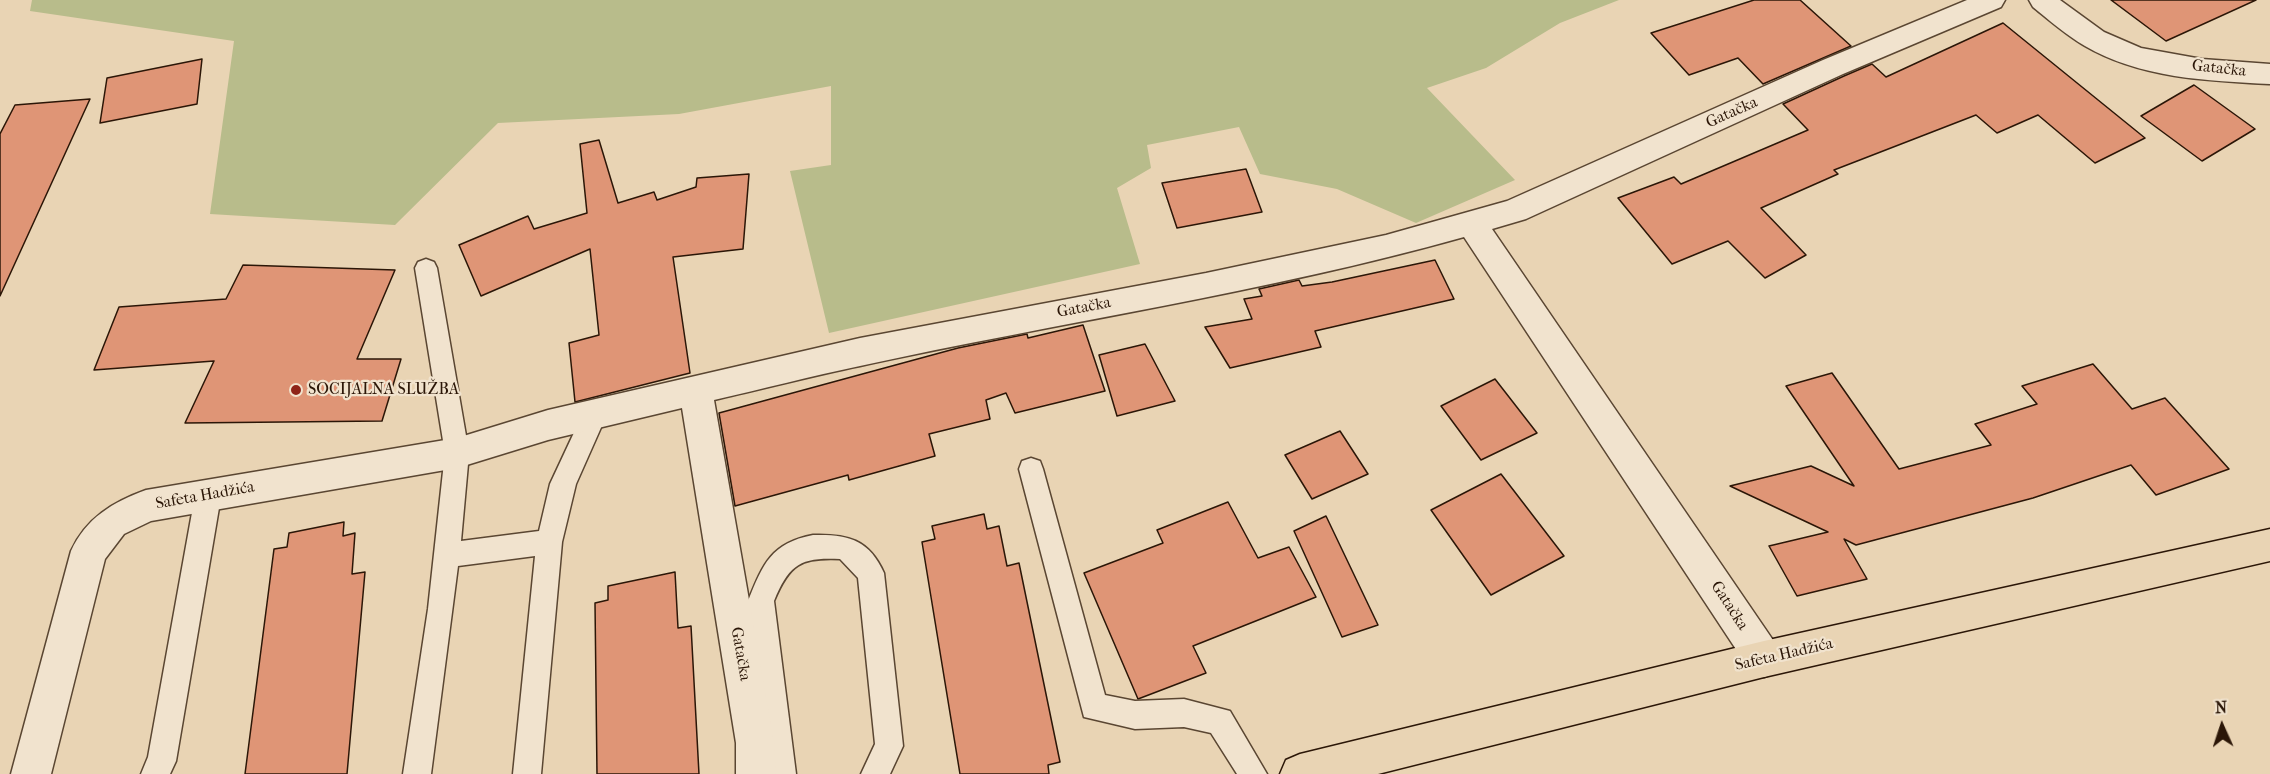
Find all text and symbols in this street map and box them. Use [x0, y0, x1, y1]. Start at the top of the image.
street label: Gatačka [2191, 57, 2247, 81]
street label: Gatačka [1703, 93, 1761, 133]
street label: Gatačka [1055, 293, 1113, 323]
place label: SOCIJALNA SLUŽBA [308, 380, 459, 400]
marker: SOCIJALNA SLUŽBA [289, 383, 303, 397]
street label: Safeta Hadžića [154, 478, 256, 514]
street label: Gatačka [1706, 578, 1752, 634]
street label: Gatačka [726, 626, 754, 682]
street label: Safeta Hadžića [1733, 634, 1835, 676]
north arrow [2192, 696, 2252, 756]
text: N [2214, 698, 2228, 717]

